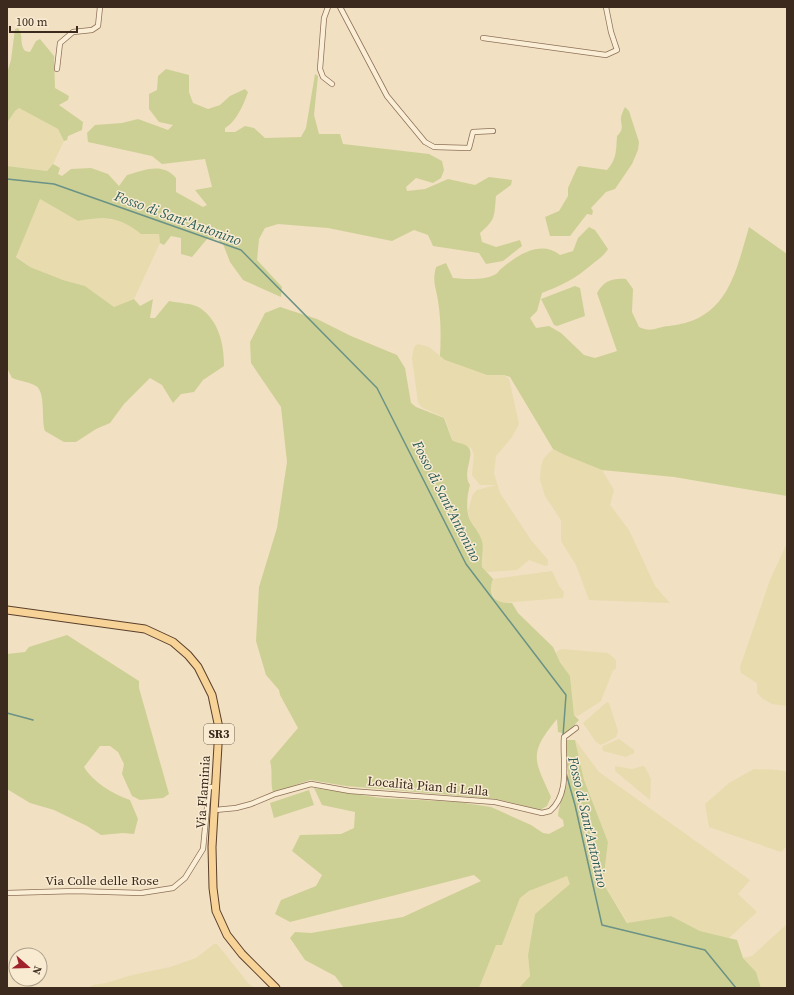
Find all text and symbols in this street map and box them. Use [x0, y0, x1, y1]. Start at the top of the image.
scale bar [10, 8, 77, 34]
text: 100 m [16, 14, 48, 30]
water label: Fosso di Sant'Antonino [111, 185, 244, 250]
water label: Fosso di Sant'Antonino [407, 436, 486, 565]
road number: SR3 [204, 724, 234, 744]
street label: Via Flaminia [192, 754, 214, 829]
water label: Fosso di Sant'Antonino [563, 754, 613, 890]
street label: Località Pian di Lalla [367, 772, 490, 800]
street label: Via Colle delle Rose [45, 872, 159, 889]
north arrow [8, 947, 48, 987]
text: N [29, 964, 45, 977]

